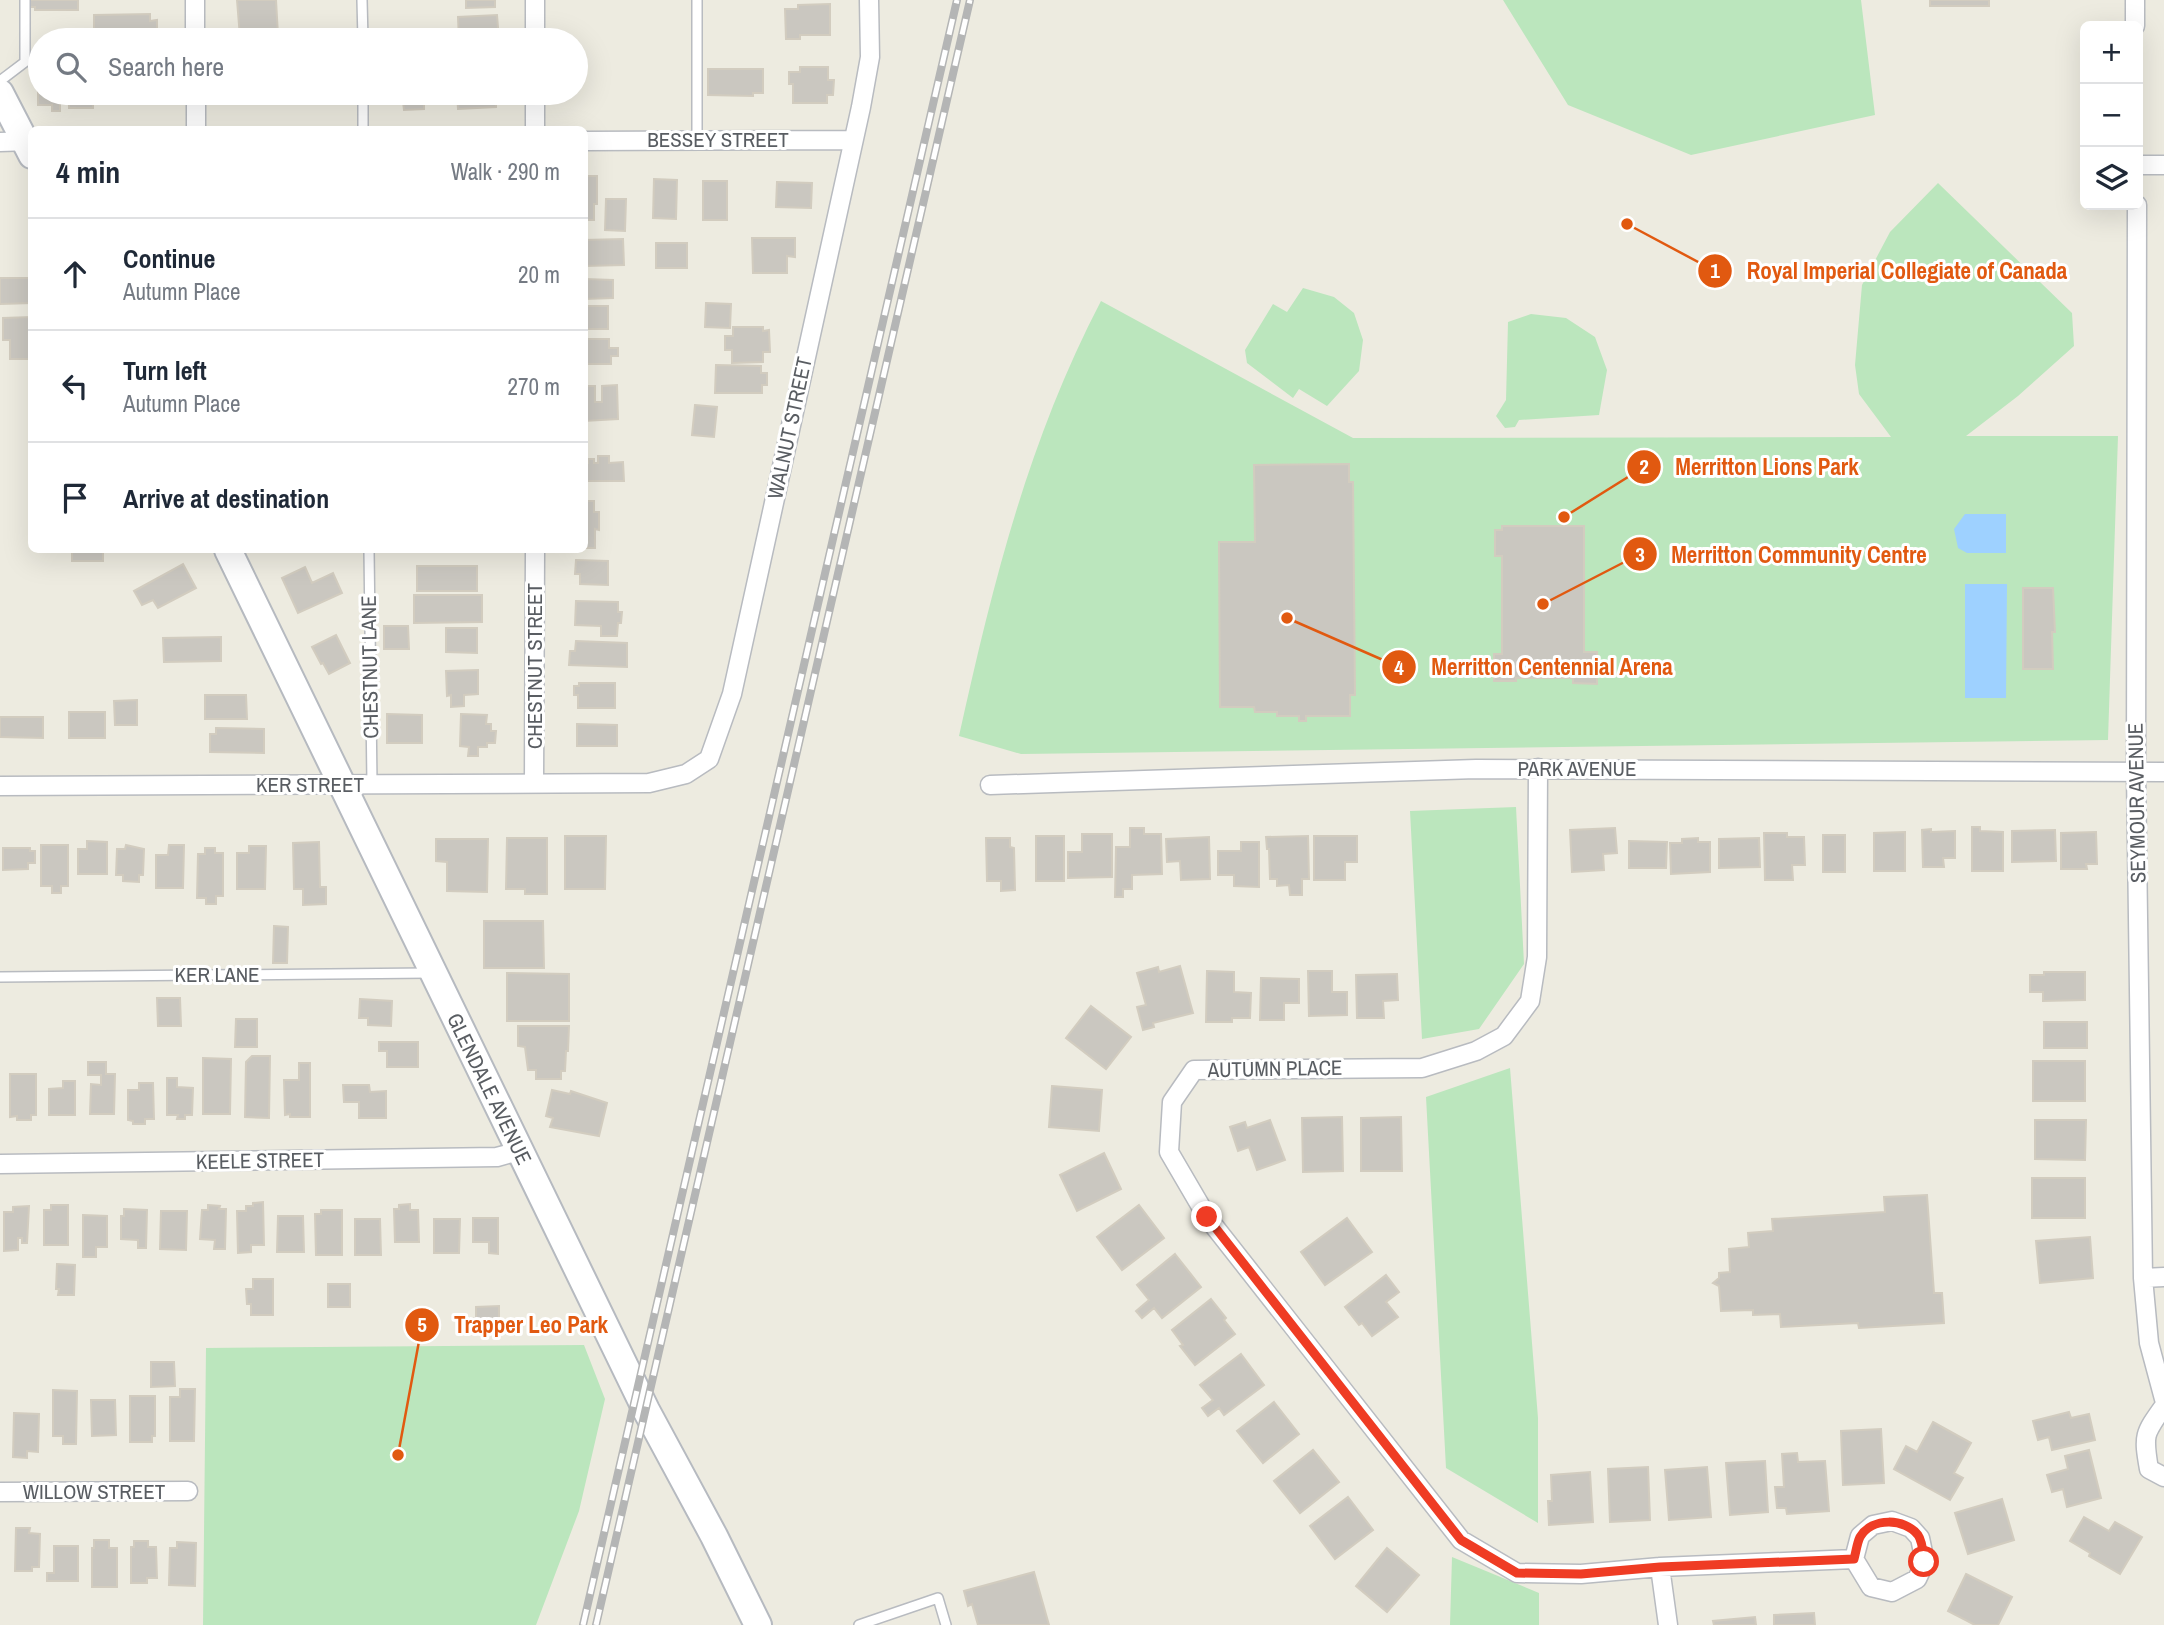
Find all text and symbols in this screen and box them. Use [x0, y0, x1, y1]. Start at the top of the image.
map controls [2080, 21, 2143, 210]
button: + [2080, 21, 2143, 84]
search box [28, 28, 588, 105]
icon: search [52, 48, 90, 86]
text: Search here [108, 49, 224, 84]
button: − [2080, 84, 2143, 147]
street label: BESSEY STREET [647, 125, 789, 154]
button: layers [2080, 147, 2143, 210]
text: 4 min [56, 152, 120, 192]
text: Walk · 290 m [451, 156, 560, 187]
text: Continue [123, 241, 215, 276]
callout: Royal Imperial Collegiate of Canada [1697, 249, 2081, 293]
icon: ahead [56, 255, 94, 293]
text: Royal Imperial Collegiate of Canada [1747, 255, 2068, 286]
text: 1 [1710, 256, 1720, 285]
text: 20 m [518, 259, 560, 290]
text: Autumn Place [123, 276, 240, 307]
text: Turn left [123, 353, 207, 388]
street label: WALNUT STREET [760, 354, 819, 502]
icon: left [56, 367, 94, 405]
text: 270 m [508, 371, 560, 402]
text: Autumn Place [123, 388, 240, 419]
callout: Merritton Lions Park [1626, 445, 1873, 489]
text: Merritton Lions Park [1675, 451, 1859, 482]
text: 2 [1639, 452, 1649, 481]
icon: arrive [56, 479, 94, 517]
text: Arrive at destination [123, 481, 329, 516]
callout: Merritton Community Centre [1622, 532, 1941, 576]
text: Merritton Community Centre [1671, 539, 1927, 570]
text: 3 [1635, 540, 1645, 569]
street label: CHESTNUT STREET [520, 582, 549, 749]
street label: CHESTNUT LANE [354, 595, 385, 739]
callout: Merritton Centennial Arena [1382, 645, 1687, 689]
text: Merritton Centennial Arena [1431, 651, 1673, 682]
text: 4 [1394, 653, 1404, 682]
street label: SEYMOUR AVENUE [2121, 723, 2152, 883]
street label: PARK AVENUE [1517, 754, 1637, 783]
street label: KER STREET [256, 770, 365, 799]
street label: KER LANE [174, 960, 260, 989]
street label: GLENDALE AVENUE [440, 1008, 539, 1169]
street label: AUTUMN PLACE [1206, 1053, 1343, 1084]
street label: KEELE STREET [196, 1145, 325, 1176]
route end [1191, 1201, 1222, 1232]
callout: Trapper Leo Park [404, 1303, 622, 1347]
text: Trapper Leo Park [454, 1309, 609, 1340]
text: 5 [417, 1310, 427, 1339]
street label: WILLOW STREET [23, 1477, 166, 1506]
route start [1908, 1546, 1939, 1577]

